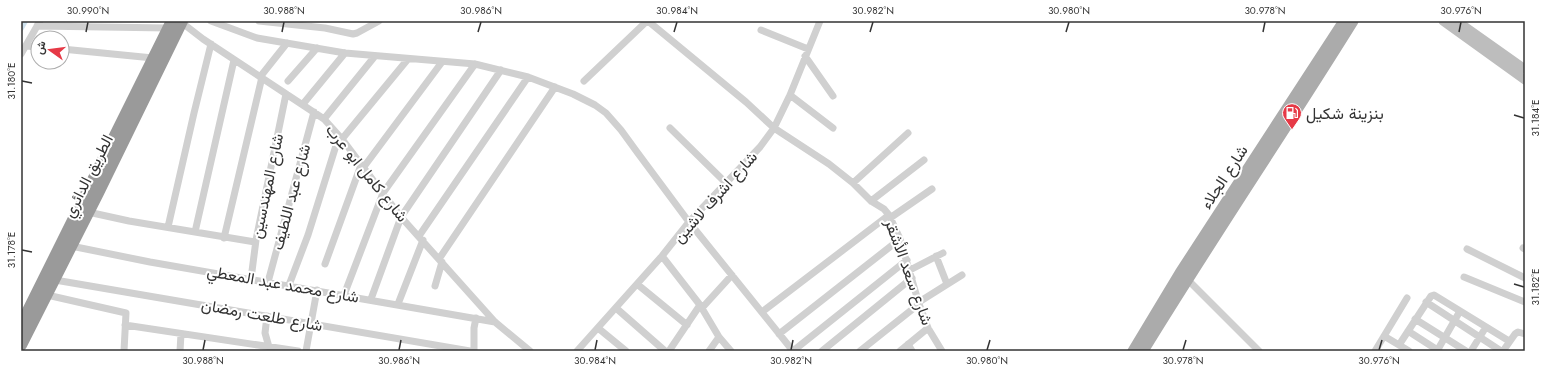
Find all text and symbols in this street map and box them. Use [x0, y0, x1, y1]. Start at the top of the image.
text: 30.990°N [67, 3, 109, 18]
text: 30.988°N [263, 3, 305, 18]
text: 30.986°N [460, 3, 502, 18]
text: 30.984°N [656, 3, 698, 18]
text: 30.982°N [852, 3, 894, 18]
text: 30.980°N [1048, 3, 1090, 18]
text: 30.978°N [1244, 3, 1286, 18]
text: 30.976°N [1440, 3, 1482, 18]
north arrow [30, 30, 70, 70]
text: ش [31, 39, 50, 56]
text: 31.180°E [4, 62, 19, 100]
text: 31.184°E [1528, 99, 1543, 137]
fuel station icon: بنزينة شكيل [1281, 102, 1303, 130]
place label: بنزينة شكيل [1306, 102, 1384, 125]
street label: شارع كامل ابو عرب [320, 119, 414, 227]
street label: الطريق الدائري [57, 131, 121, 222]
street label: شارع المهندسين [245, 131, 289, 241]
street label: شارع الجلاء [1195, 140, 1253, 214]
street label: شارع عبد اللطيف [266, 141, 316, 253]
street label: شارع اشرف لاشين [667, 146, 763, 248]
street label: شارع سعد الأشقر [879, 215, 939, 328]
text: 31.178°E [4, 232, 19, 268]
street label: شارع محمد عبد المعطي [205, 259, 361, 311]
text: 31.182°E [1528, 269, 1543, 305]
street label: شارع طلعت رمضان [200, 293, 324, 337]
text: 30.988°N [182, 353, 224, 368]
text: 30.986°N [378, 353, 420, 368]
text: 30.984°N [574, 353, 616, 368]
text: 30.982°N [770, 353, 812, 368]
text: 30.980°N [966, 353, 1008, 368]
text: 30.978°N [1162, 353, 1204, 368]
text: 30.976°N [1358, 353, 1400, 368]

